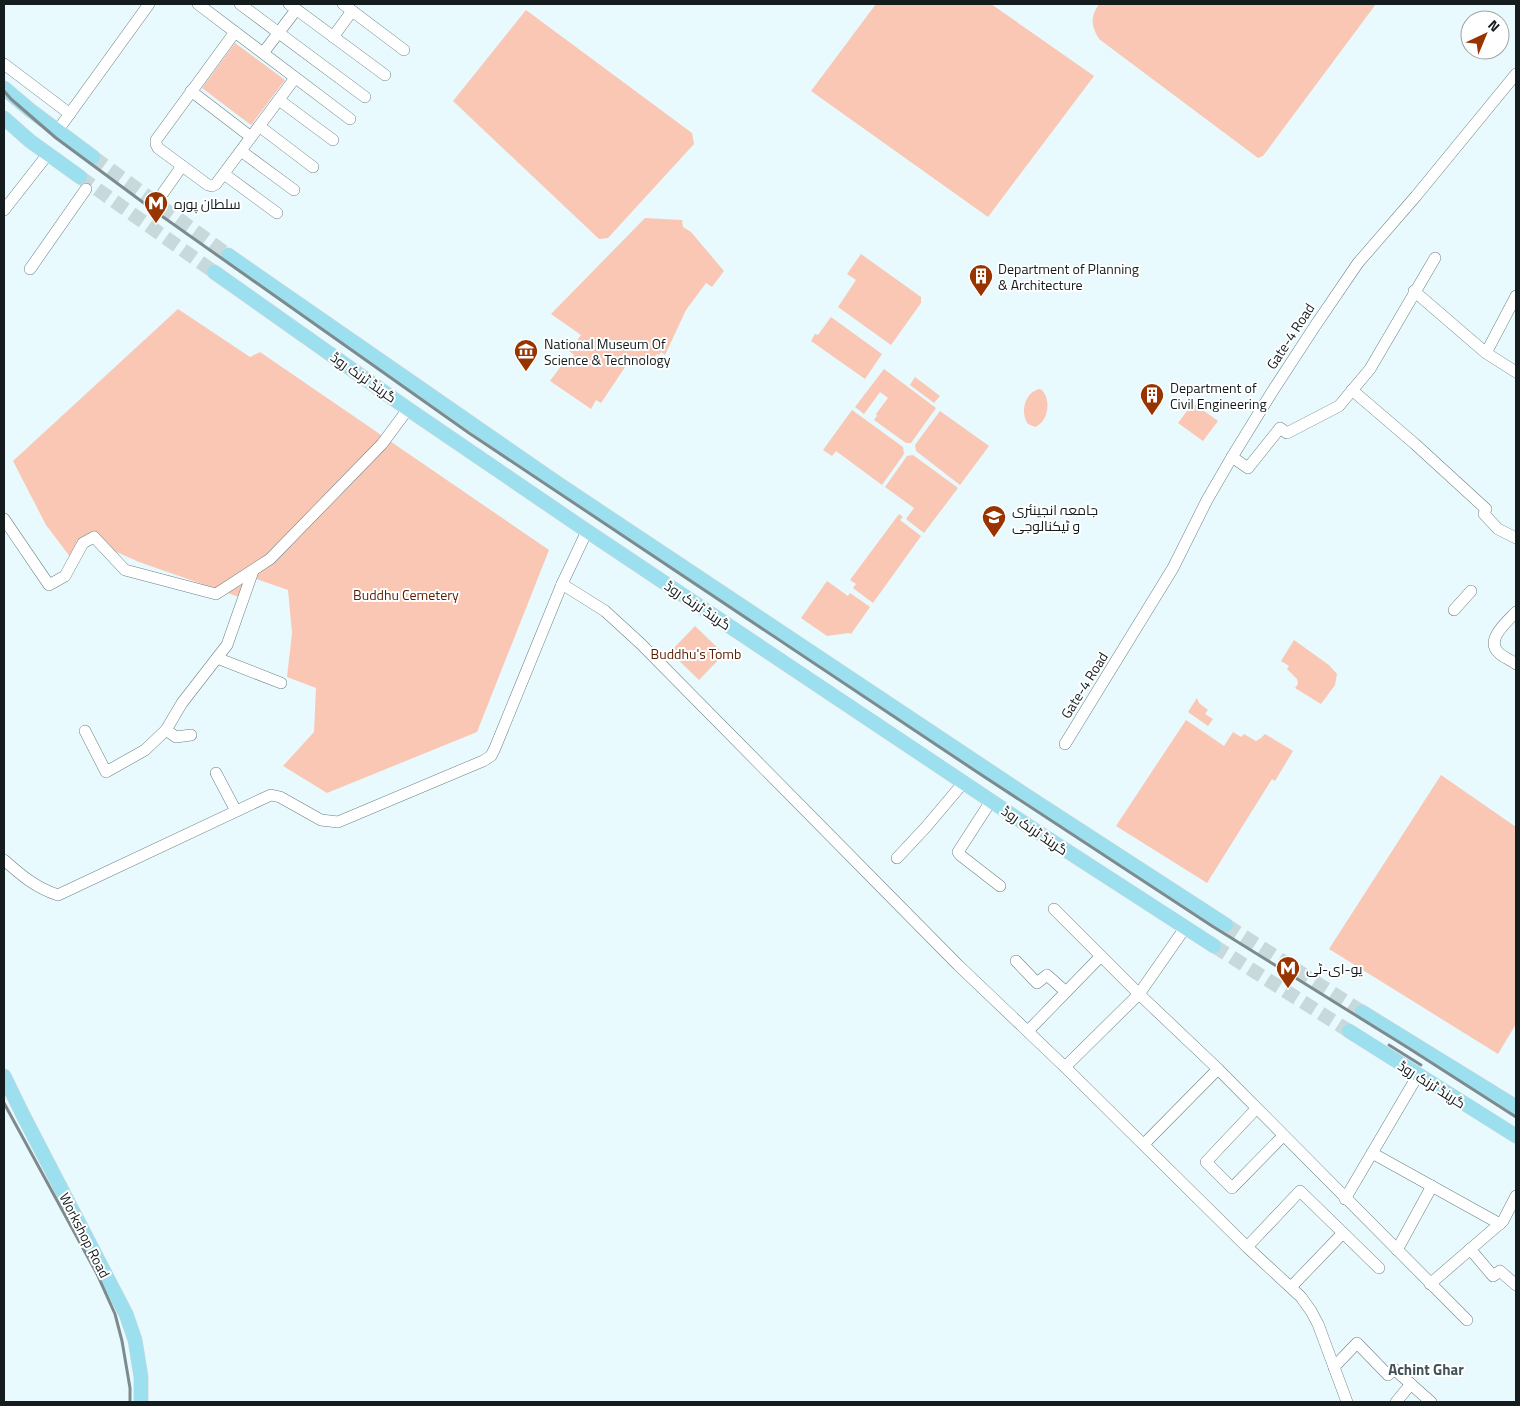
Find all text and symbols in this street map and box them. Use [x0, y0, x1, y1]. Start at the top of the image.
north arrow [1460, 10, 1510, 60]
text: N [1484, 14, 1505, 36]
metro station icon: سلطان پورہ [143, 190, 169, 224]
place label: سلطان پورہ [174, 193, 241, 214]
place label: Department of Planning & Architecture [998, 258, 1139, 295]
building icon: Department of Planning & Architecture [968, 263, 994, 297]
street label: Gate-4 Road [1261, 299, 1319, 373]
place label: National Museum Of Science & Technology [544, 333, 671, 370]
museum icon: National Museum Of Science & Technology [513, 338, 539, 372]
street label: گرینڈ ٹرنک روڈ [327, 347, 401, 407]
place label: Department of Civil Engineering [1170, 377, 1267, 414]
building icon: Department of Civil Engineering [1139, 382, 1165, 416]
place label: جامعہ انجینئری و ٹیکنالوجی [1012, 499, 1098, 536]
school or university icon: جامعہ انجینئری و ٹیکنالوجی [981, 504, 1007, 538]
street label: گرینڈ ٹرنک روڈ [660, 575, 736, 635]
park label: Buddhu Cemetery [353, 584, 459, 605]
park label: Buddhu's Tomb [651, 643, 741, 664]
street label: Gate-4 Road [1055, 648, 1113, 722]
street label: گرینڈ ٹرنک روڈ [997, 800, 1073, 860]
metro station icon: یو-ای-ٹی [1275, 955, 1301, 989]
place label: یو-ای-ٹی [1306, 958, 1363, 979]
street label: گرینڈ ٹرنک روڈ [1394, 1055, 1470, 1113]
street label: Workshop Road [54, 1189, 116, 1281]
district label: Achint Ghar [1388, 1358, 1464, 1381]

